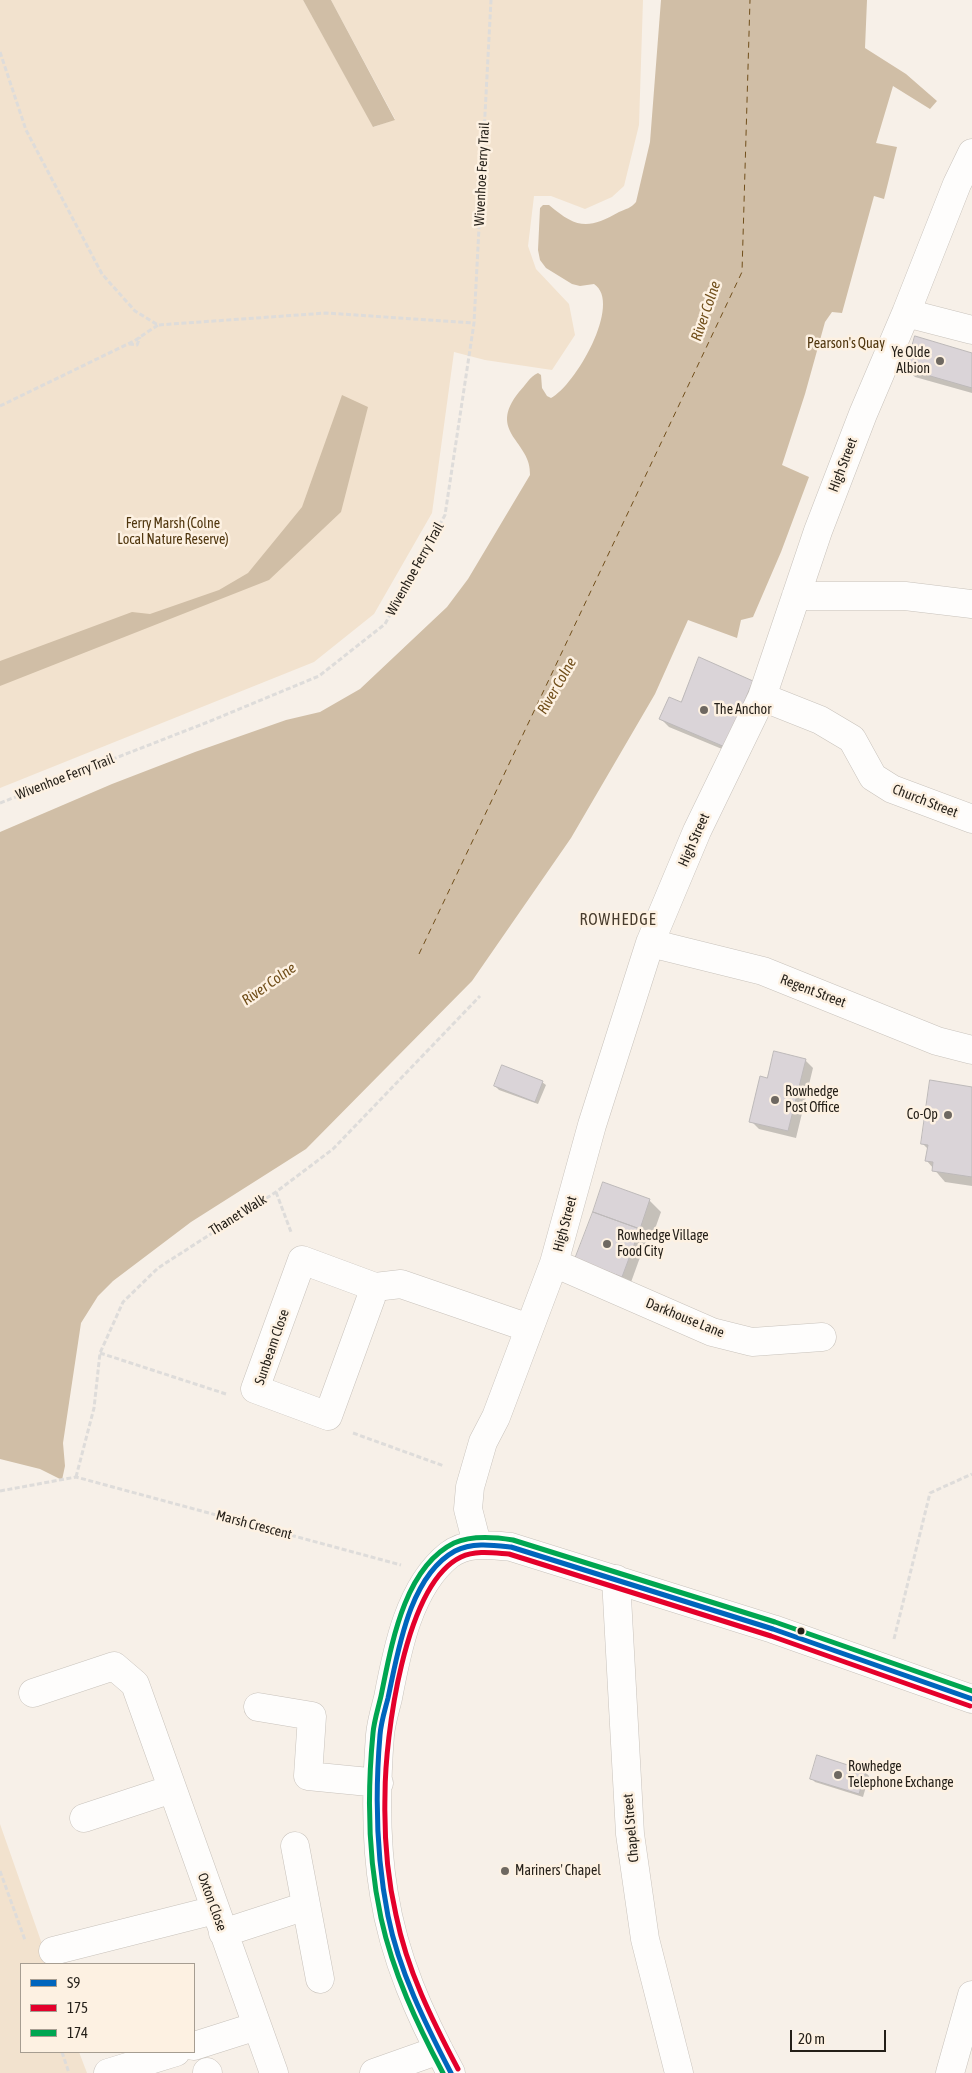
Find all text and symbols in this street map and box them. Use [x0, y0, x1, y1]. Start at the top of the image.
street label: Wivenhoe Ferry Trail [471, 122, 493, 226]
water label: River Colne [687, 279, 725, 343]
park label: Pearson's Quay [807, 336, 885, 352]
place label: Ye Olde Albion [892, 345, 930, 378]
marker: Ye Olde Albion [934, 355, 946, 367]
street label: High Street [825, 435, 861, 495]
park label: Ferry Marsh (Colne Local Nature Reserve) [117, 516, 229, 548]
street label: Wivenhoe Ferry Trail [382, 519, 448, 619]
water label: River Colne [534, 655, 580, 717]
place label: The Anchor [714, 702, 771, 718]
marker: The Anchor [698, 704, 710, 716]
street label: Wivenhoe Ferry Trail [13, 751, 117, 803]
street label: Church Street [890, 781, 960, 821]
street label: High Street [675, 811, 713, 869]
district label: ROWHEDGE [579, 910, 657, 930]
water label: River Colne [238, 959, 300, 1009]
street label: Regent Street [778, 971, 848, 1011]
place label: Rowhedge Post Office [785, 1084, 840, 1116]
marker: Rowhedge Post Office [769, 1094, 781, 1106]
place label: Co-Op [907, 1107, 938, 1123]
marker: Co-Op [942, 1109, 954, 1121]
street label: Thanet Walk [206, 1191, 270, 1239]
street label: High Street [550, 1194, 580, 1254]
place label: Rowhedge Village Food City [617, 1228, 709, 1260]
marker: Rowhedge Village Food City [601, 1238, 613, 1250]
street label: Darkhouse Lane [643, 1295, 727, 1341]
street label: Sunbeam Close [251, 1307, 293, 1387]
street label: Marsh Crescent [214, 1507, 294, 1543]
unlabelled marker [796, 1626, 806, 1636]
place label: Rowhedge Telephone Exchange [848, 1759, 954, 1791]
marker: Rowhedge Telephone Exchange [832, 1769, 844, 1781]
street label: Chapel Street [620, 1793, 642, 1863]
place label: Mariners' Chapel [515, 1863, 601, 1879]
marker: Mariners' Chapel [499, 1865, 511, 1877]
street label: Oxton Close [194, 1871, 230, 1933]
legend [20, 1963, 195, 2053]
text: S9 [67, 1974, 80, 1991]
text: 175 [67, 1999, 88, 2016]
scale bar [792, 2020, 888, 2052]
text: 174 [67, 2024, 88, 2041]
text: 20 m [798, 2030, 825, 2047]

